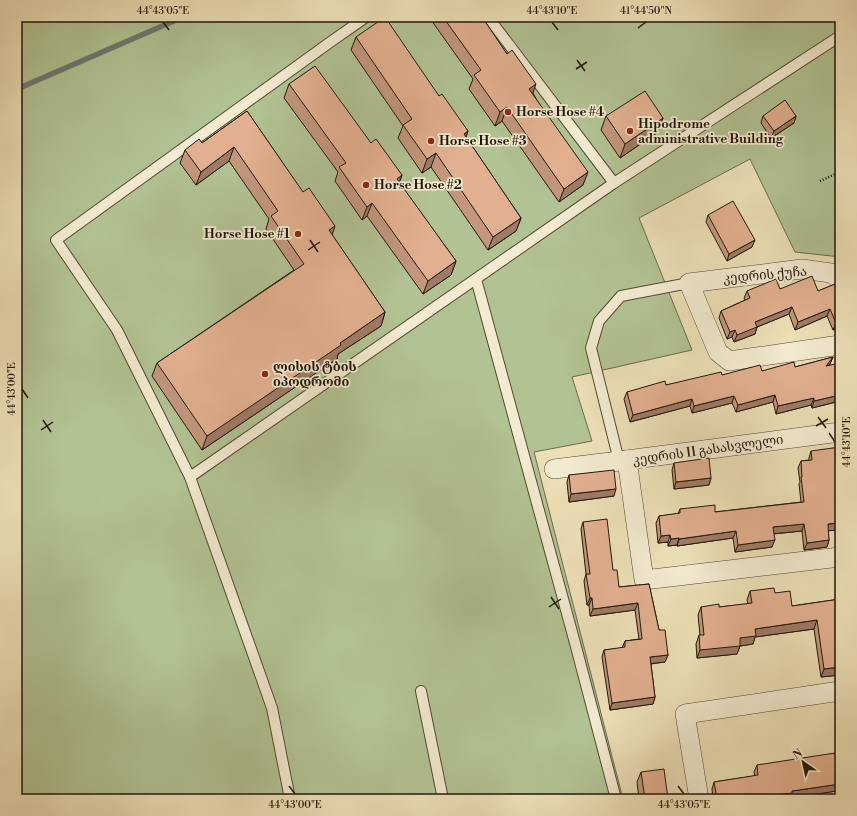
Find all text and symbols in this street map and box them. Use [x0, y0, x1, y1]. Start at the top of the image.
text: 44°43'05"E [137, 5, 189, 17]
text: 44°43'10"E [527, 5, 578, 17]
text: 41°44'50"N [620, 5, 672, 17]
place label: Horse Hose #4 [516, 104, 605, 120]
marker: Horse Hose #4 [503, 107, 513, 117]
place label: Hipodrome administrative Building [638, 116, 784, 147]
marker: Hipodrome administrative Building [625, 126, 635, 136]
place label: Horse Hose #3 [439, 133, 527, 149]
marker: Horse Hose #3 [426, 136, 436, 146]
place label: Horse Hose #2 [374, 177, 462, 193]
marker: Horse Hose #2 [361, 180, 371, 190]
place label: Horse Hose #1 [204, 226, 291, 242]
marker: Horse Hose #1 [293, 229, 303, 239]
street label: კედრის ქუჩა [722, 263, 808, 287]
place label: ლისის ტბის იპოდრომი [273, 359, 357, 390]
text: 44°43'00"E [6, 362, 18, 416]
marker: ლისის ტბის იპოდრომი [260, 369, 270, 379]
text: 44°43'10"E [841, 416, 853, 467]
street label: კედრის II გასასვლელი [632, 432, 784, 468]
north arrow [783, 742, 823, 782]
text: N [790, 746, 806, 763]
text: 44°43'00"E [268, 799, 322, 811]
text: 44°43'05"E [658, 799, 710, 811]

